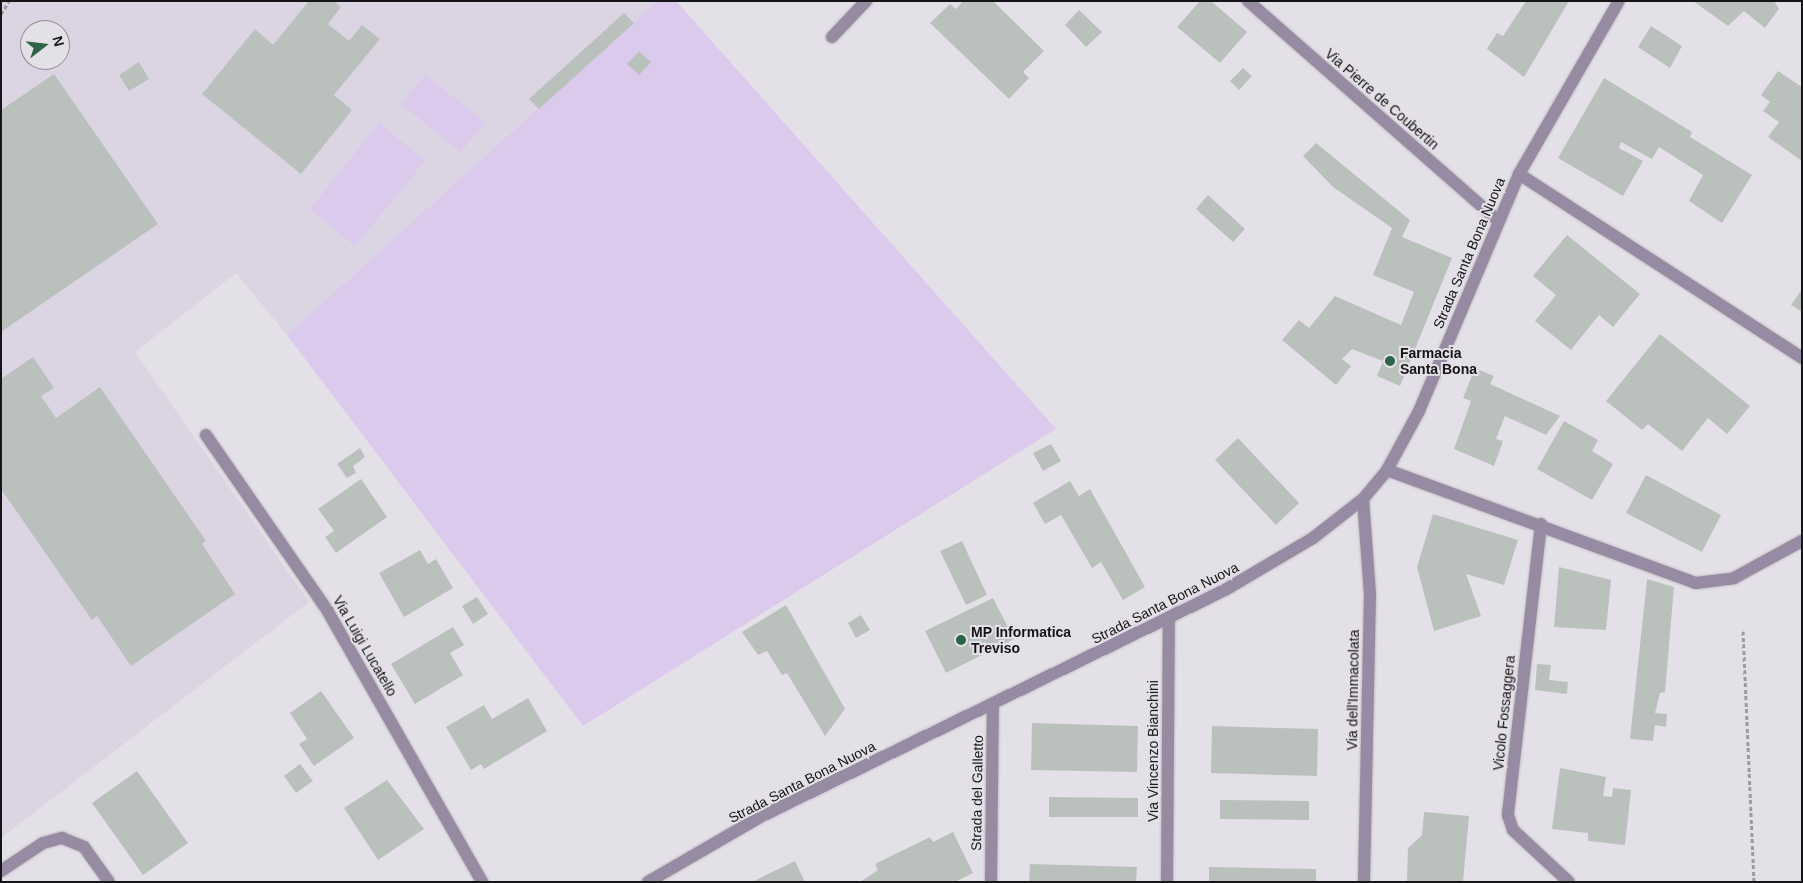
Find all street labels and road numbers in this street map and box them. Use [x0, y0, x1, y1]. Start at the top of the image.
street label: Via Pierre de Coubertin [1322, 45, 1442, 153]
street label: Strada Santa Bona Nuova [1429, 175, 1509, 331]
street label: Strada Santa Bona Nuova [1089, 559, 1241, 647]
street label: Via Luigi Lucatello [329, 593, 401, 699]
street label: Via dell'Immacolata [1344, 630, 1362, 750]
street label: Vicolo Fossaggera [1490, 655, 1518, 771]
street label: Via Vincenzo Bianchini [1145, 680, 1161, 822]
street label: Strada del Galletto [968, 735, 986, 851]
street label: Strada Santa Bona Nuova [726, 738, 878, 826]

